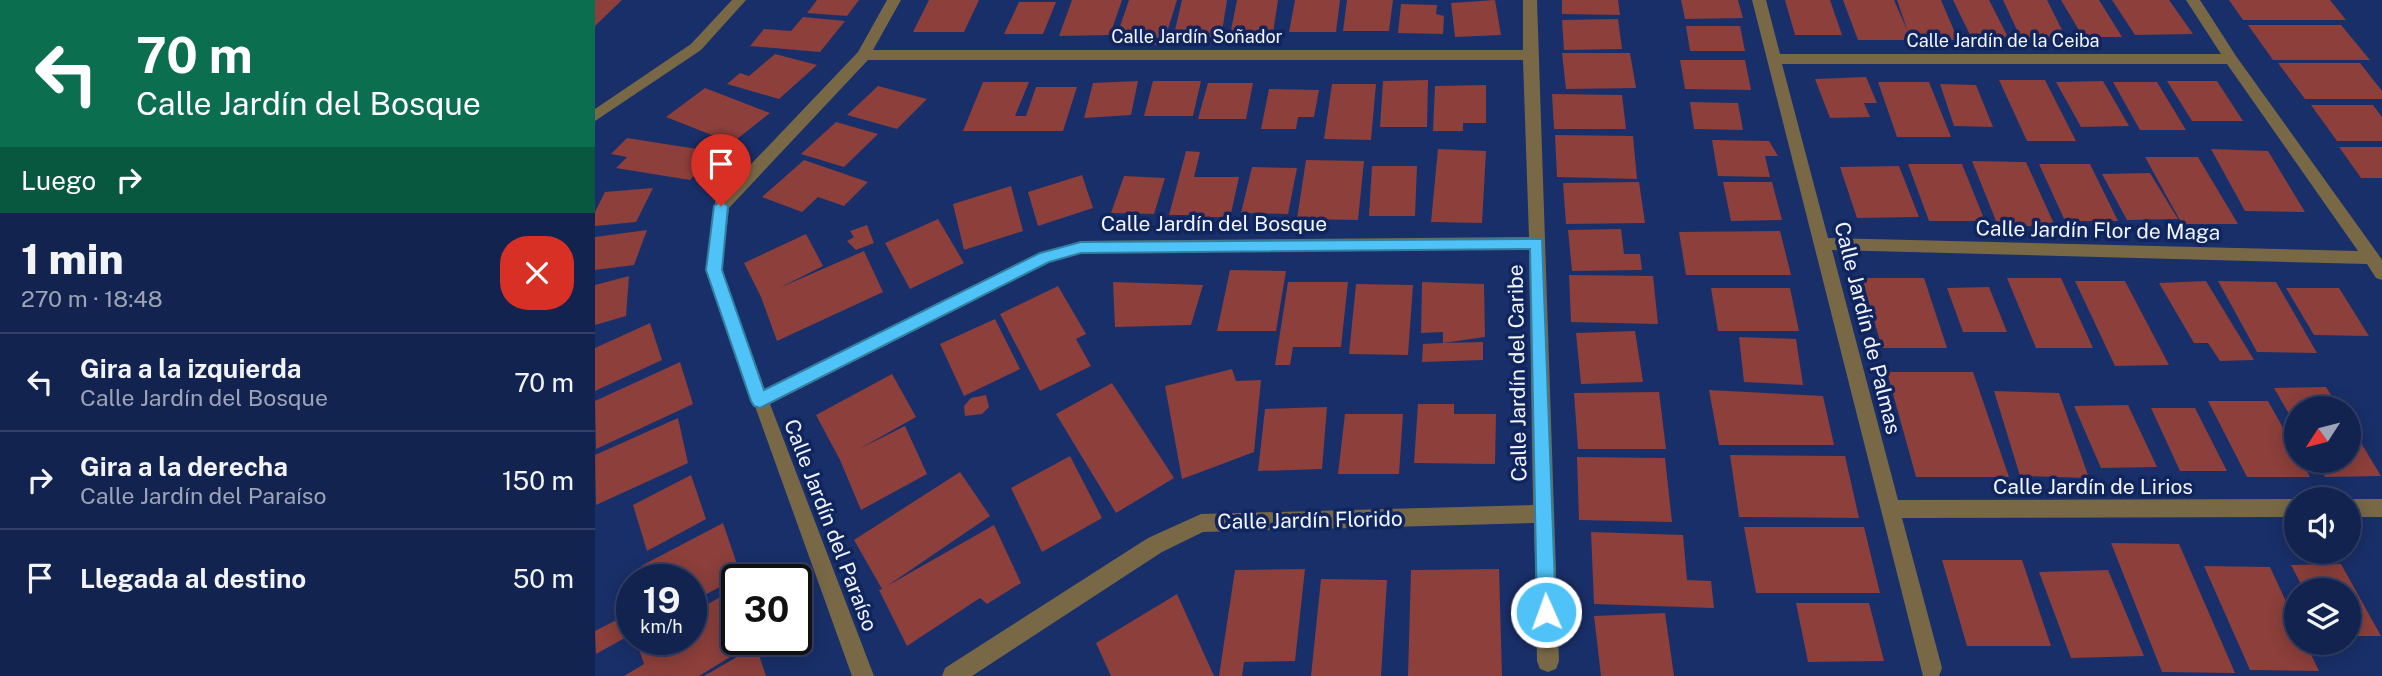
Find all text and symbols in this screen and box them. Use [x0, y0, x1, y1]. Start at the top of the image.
text: 70 m [136, 26, 253, 84]
street label: Calle Jardín Soñador [1111, 26, 1283, 47]
icon: left [21, 28, 112, 119]
street label: Calle Jardín de la Ceiba [1906, 30, 2100, 51]
text: Calle Jardín del Bosque [136, 85, 481, 122]
pin [691, 134, 751, 206]
icon: arrive [702, 145, 740, 183]
icon: right [110, 161, 148, 199]
text: Luego [21, 165, 96, 196]
street label: Calle Jardín del Bosque [1101, 211, 1327, 236]
street label: Calle Jardín Flor de Maga [1975, 215, 2221, 245]
street label: Calle Jardín de Palmas [1829, 219, 1907, 437]
text: 1 min [21, 234, 124, 283]
button: close [500, 236, 574, 310]
street label: Calle Jardín del Caribe [1503, 264, 1531, 482]
text: 270 m · 18:48 [21, 285, 163, 312]
text: Gira a la izquierda [80, 353, 302, 384]
icon: left [21, 363, 59, 401]
text: 70 m [514, 367, 574, 398]
text: Calle Jardín del Bosque [80, 384, 328, 411]
north arrow [2284, 396, 2361, 472]
map controls [2284, 396, 2361, 655]
street label: Calle Jardín del Paraíso [779, 415, 883, 635]
text: Gira a la derecha [80, 451, 288, 482]
icon: right [21, 461, 59, 499]
text: 150 m [502, 465, 574, 496]
street label: Calle Jardín de Lirios [1993, 474, 2193, 499]
text: Calle Jardín del Paraíso [80, 482, 326, 509]
button: sound [2284, 487, 2361, 564]
street label: Calle Jardín Florido [1217, 506, 1403, 534]
icon: arrive [21, 559, 59, 597]
text: Llegada al destino [80, 563, 306, 594]
text: 50 m [513, 563, 574, 594]
speed limit sign: 30 [721, 564, 812, 655]
position arrow [1509, 575, 1583, 649]
button: layers [2284, 578, 2361, 655]
text: 19 [642, 580, 681, 621]
text: km/h [640, 616, 683, 637]

